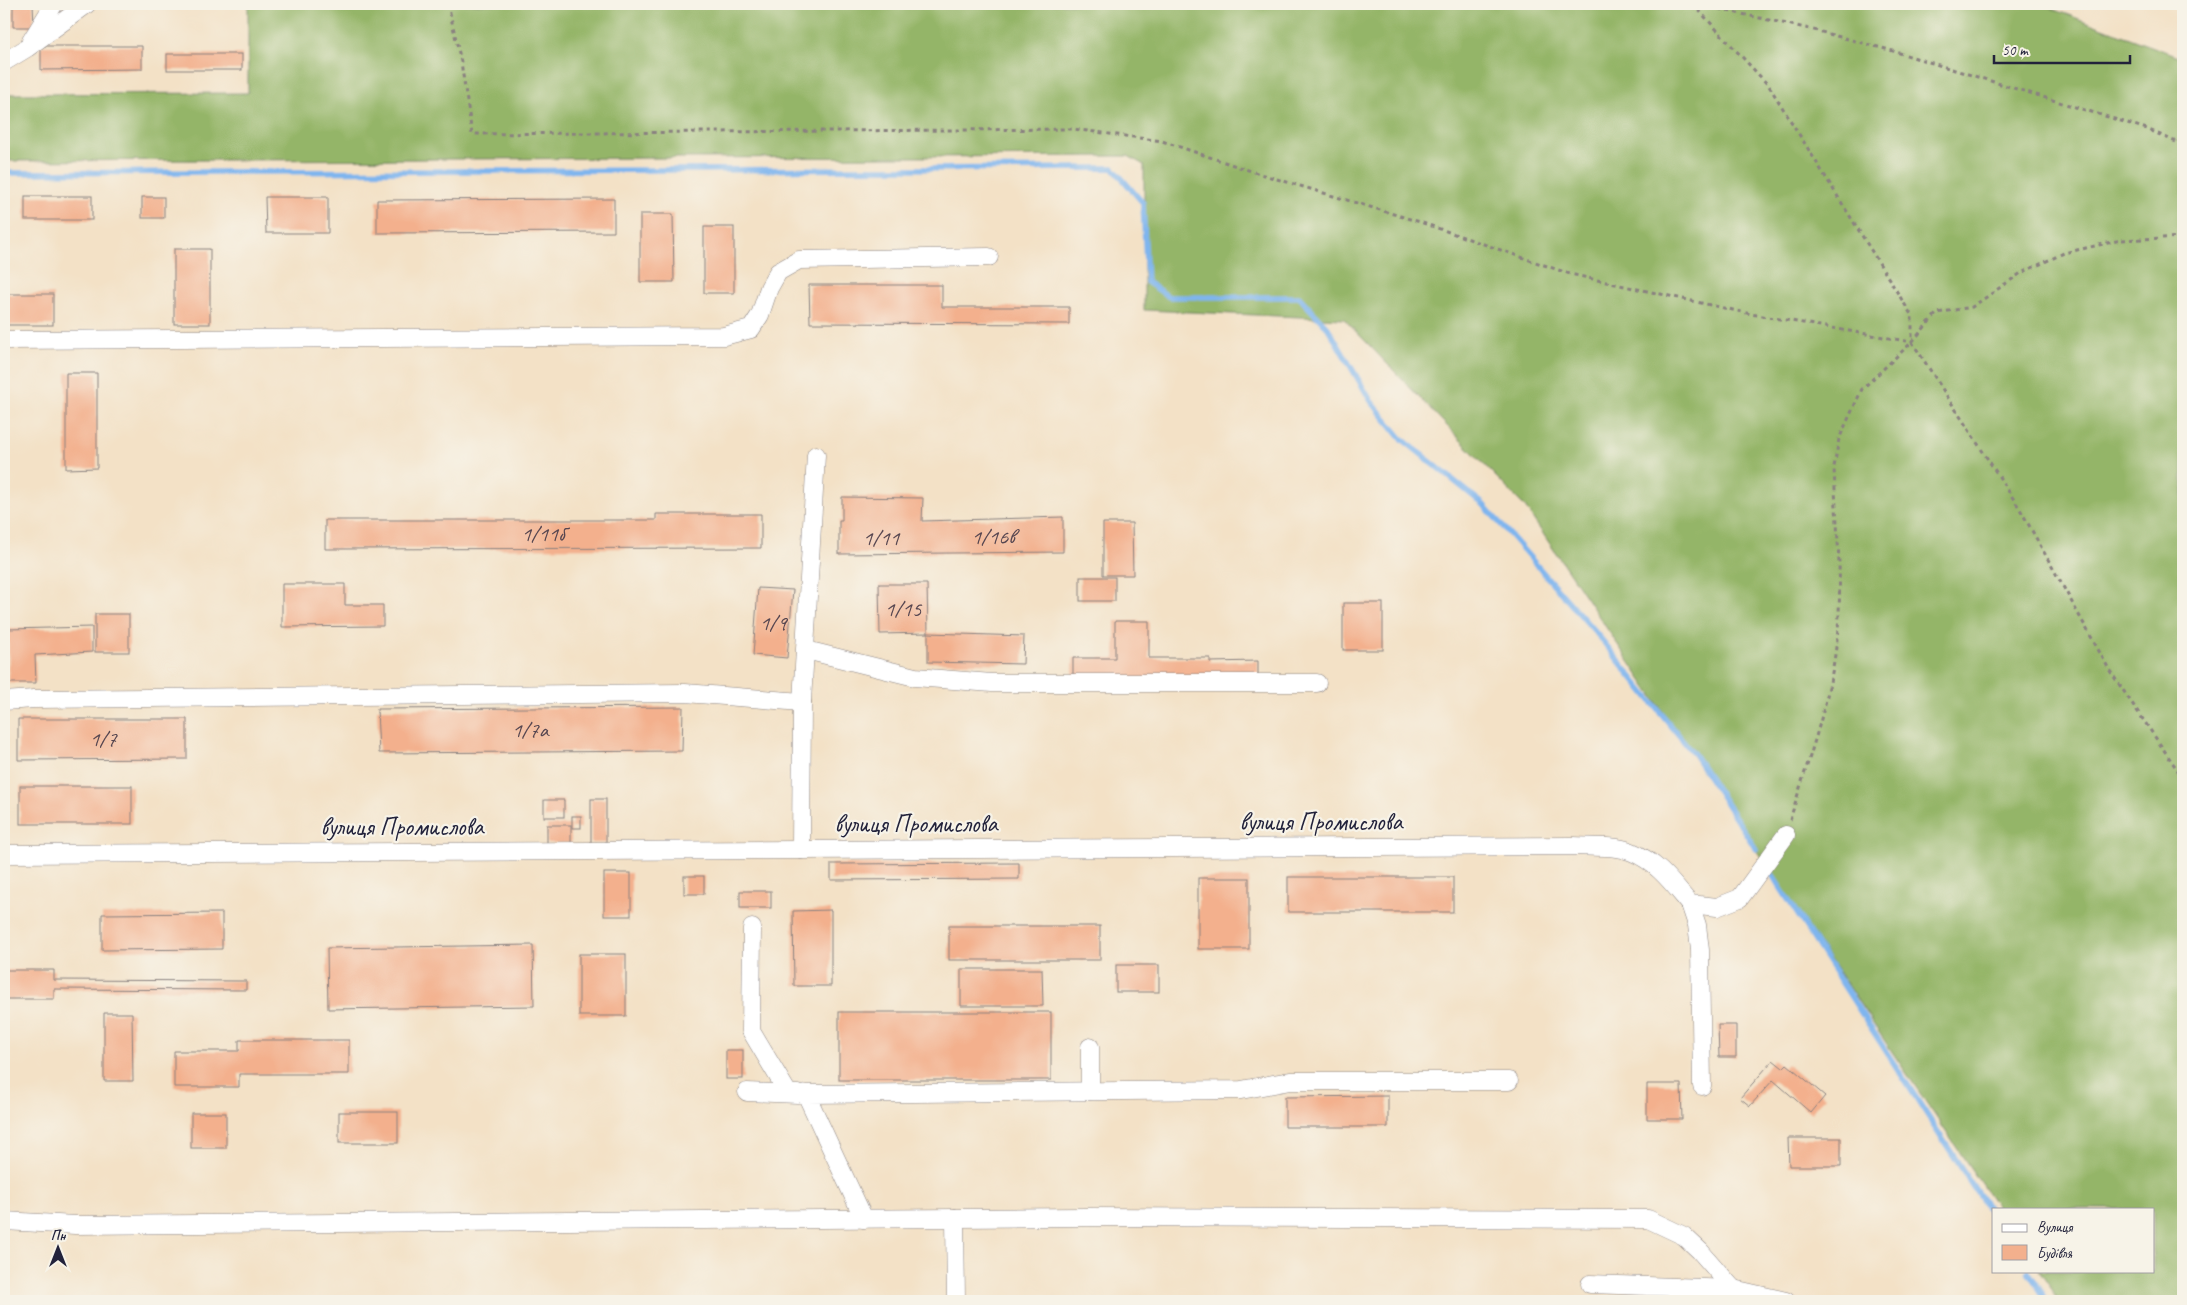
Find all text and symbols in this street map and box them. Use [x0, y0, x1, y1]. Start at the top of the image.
scale bar [1994, 32, 2131, 64]
text: 50 m [2002, 41, 2029, 60]
house number: 1/11б [521, 520, 571, 548]
house number: 1/16в [971, 523, 1020, 551]
house number: 1/11 [863, 524, 901, 552]
house number: 1/15 [885, 595, 923, 623]
house number: 1/9 [759, 609, 789, 637]
house number: 1/7а [512, 716, 550, 744]
house number: 1/7 [89, 725, 118, 753]
street label: вулиця Промислова [1240, 806, 1405, 838]
street label: вулиця Промислова [835, 808, 1000, 840]
street label: вулиця Промислова [321, 811, 486, 843]
legend [1992, 1208, 2154, 1272]
text: Вулиця [2037, 1218, 2074, 1237]
north arrow [32, 1222, 82, 1272]
text: Пн [51, 1227, 66, 1244]
text: Будівля [2037, 1244, 2072, 1263]

